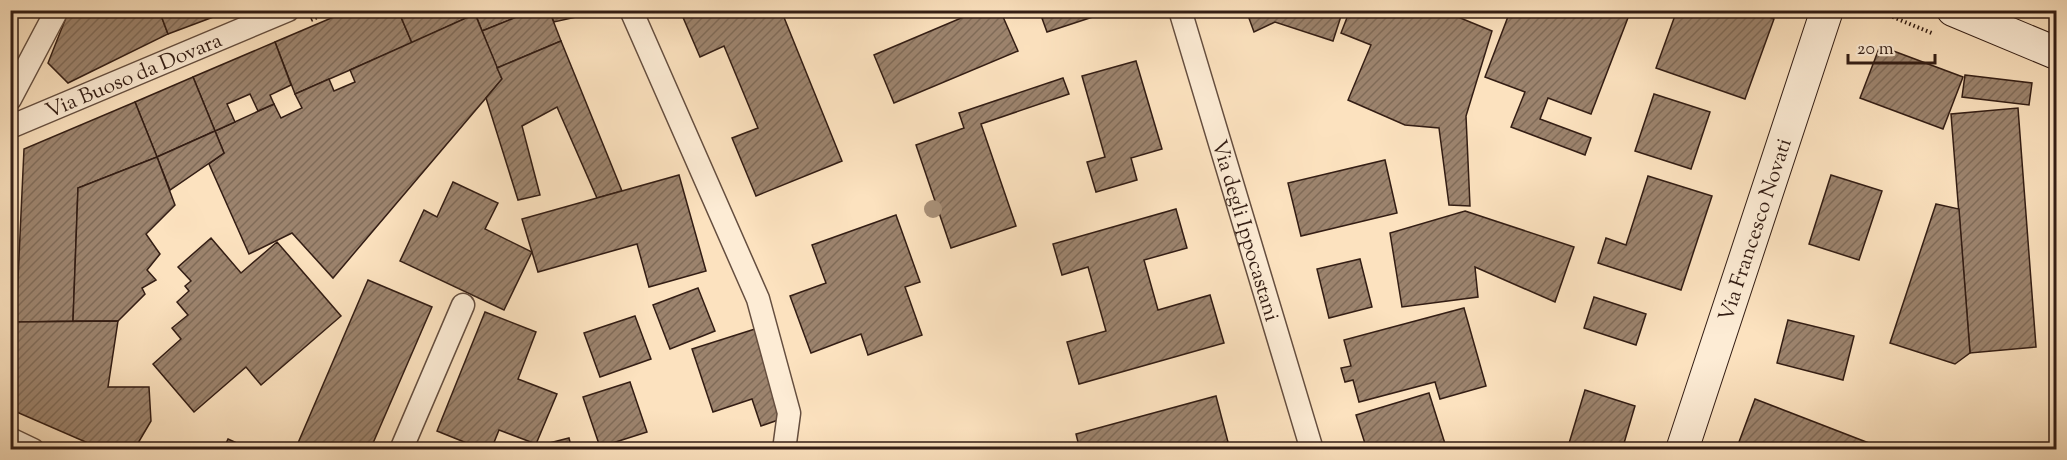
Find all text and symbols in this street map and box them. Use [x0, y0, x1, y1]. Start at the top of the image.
street label: Via Buoso da Dovara [42, 26, 227, 127]
scale bar [1848, 27, 1935, 65]
text: 20 m [1857, 37, 1894, 63]
street label: Via Francesco Novati [1712, 135, 1801, 326]
street label: Via degli Ippocastani [1203, 136, 1286, 325]

